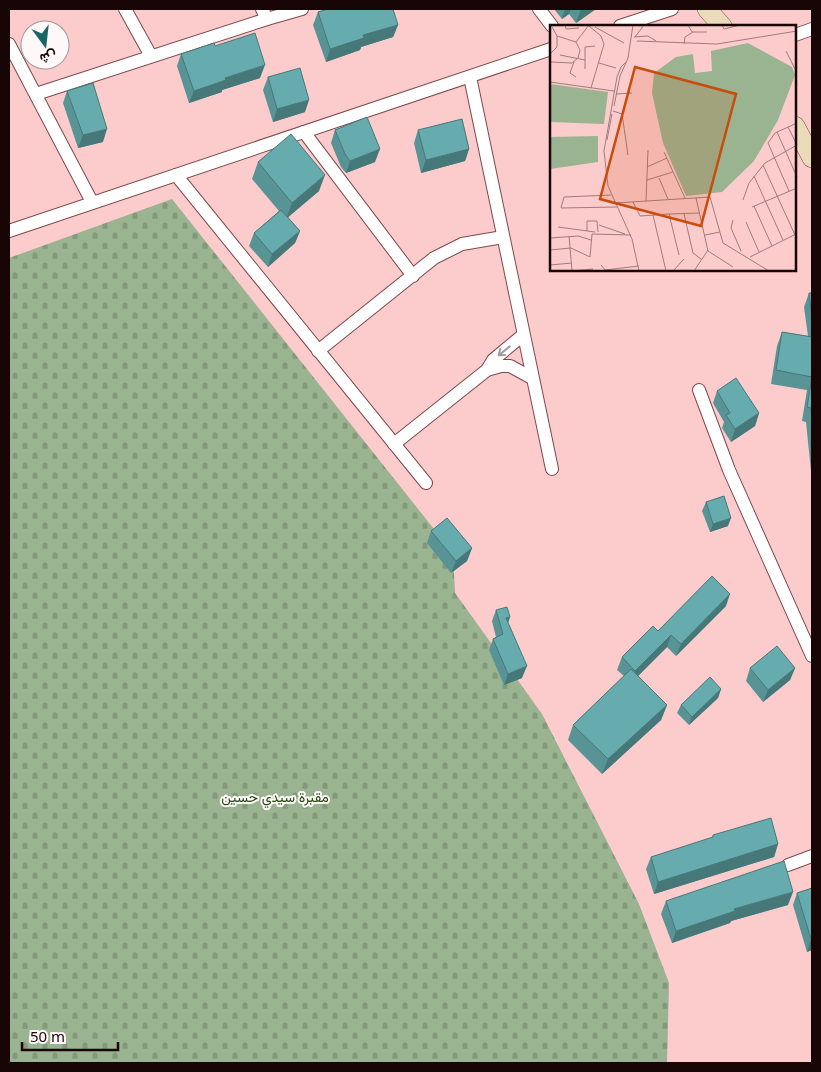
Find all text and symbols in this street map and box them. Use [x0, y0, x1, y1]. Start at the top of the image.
north arrow [20, 20, 70, 70]
inset map [550, 25, 796, 271]
text: ش [38, 47, 59, 69]
one-way arrow [497, 345, 510, 356]
park label: مقبرة سيدي حسين [221, 787, 329, 809]
scale bar [22, 1020, 119, 1052]
text: 50 m [30, 1026, 65, 1046]

